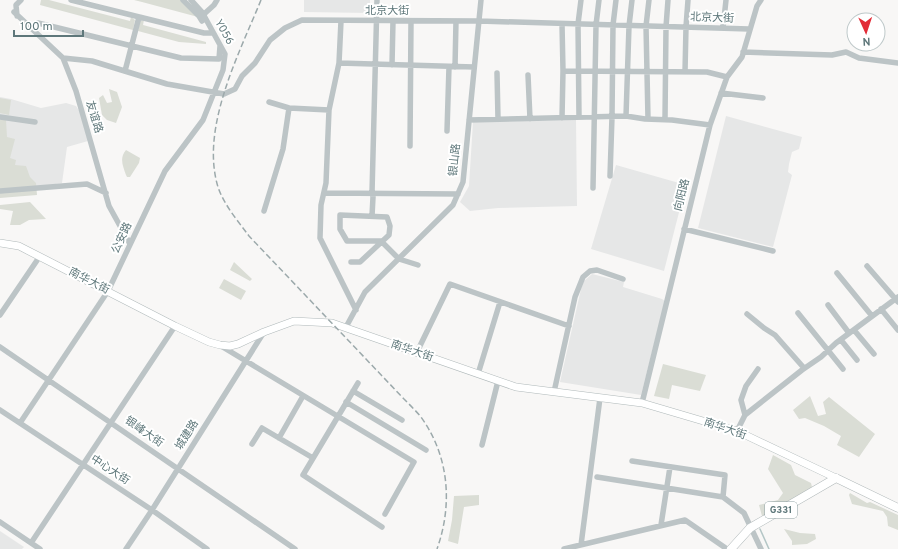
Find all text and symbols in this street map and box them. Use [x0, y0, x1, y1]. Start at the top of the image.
street label: 北京大街 [365, 4, 409, 18]
street label: 北京大街 [690, 10, 734, 26]
scale bar [14, 12, 83, 38]
north arrow [846, 12, 886, 52]
street label: Y056 [211, 17, 237, 47]
text: 100 m [20, 19, 53, 35]
text: N [862, 34, 871, 48]
street label: 友谊路 [82, 99, 106, 135]
street label: 银山路 [446, 143, 464, 177]
street label: 向阳路 [671, 177, 693, 213]
street label: 公安路 [109, 220, 135, 256]
street label: 南华大街 [66, 265, 112, 297]
street label: 南华大街 [389, 337, 435, 365]
street label: 银峰大街 [122, 414, 166, 450]
street label: 南华大街 [702, 415, 748, 443]
street label: 城建路 [172, 417, 202, 453]
street label: 中心大街 [88, 452, 132, 488]
road number: G331 [765, 502, 797, 518]

